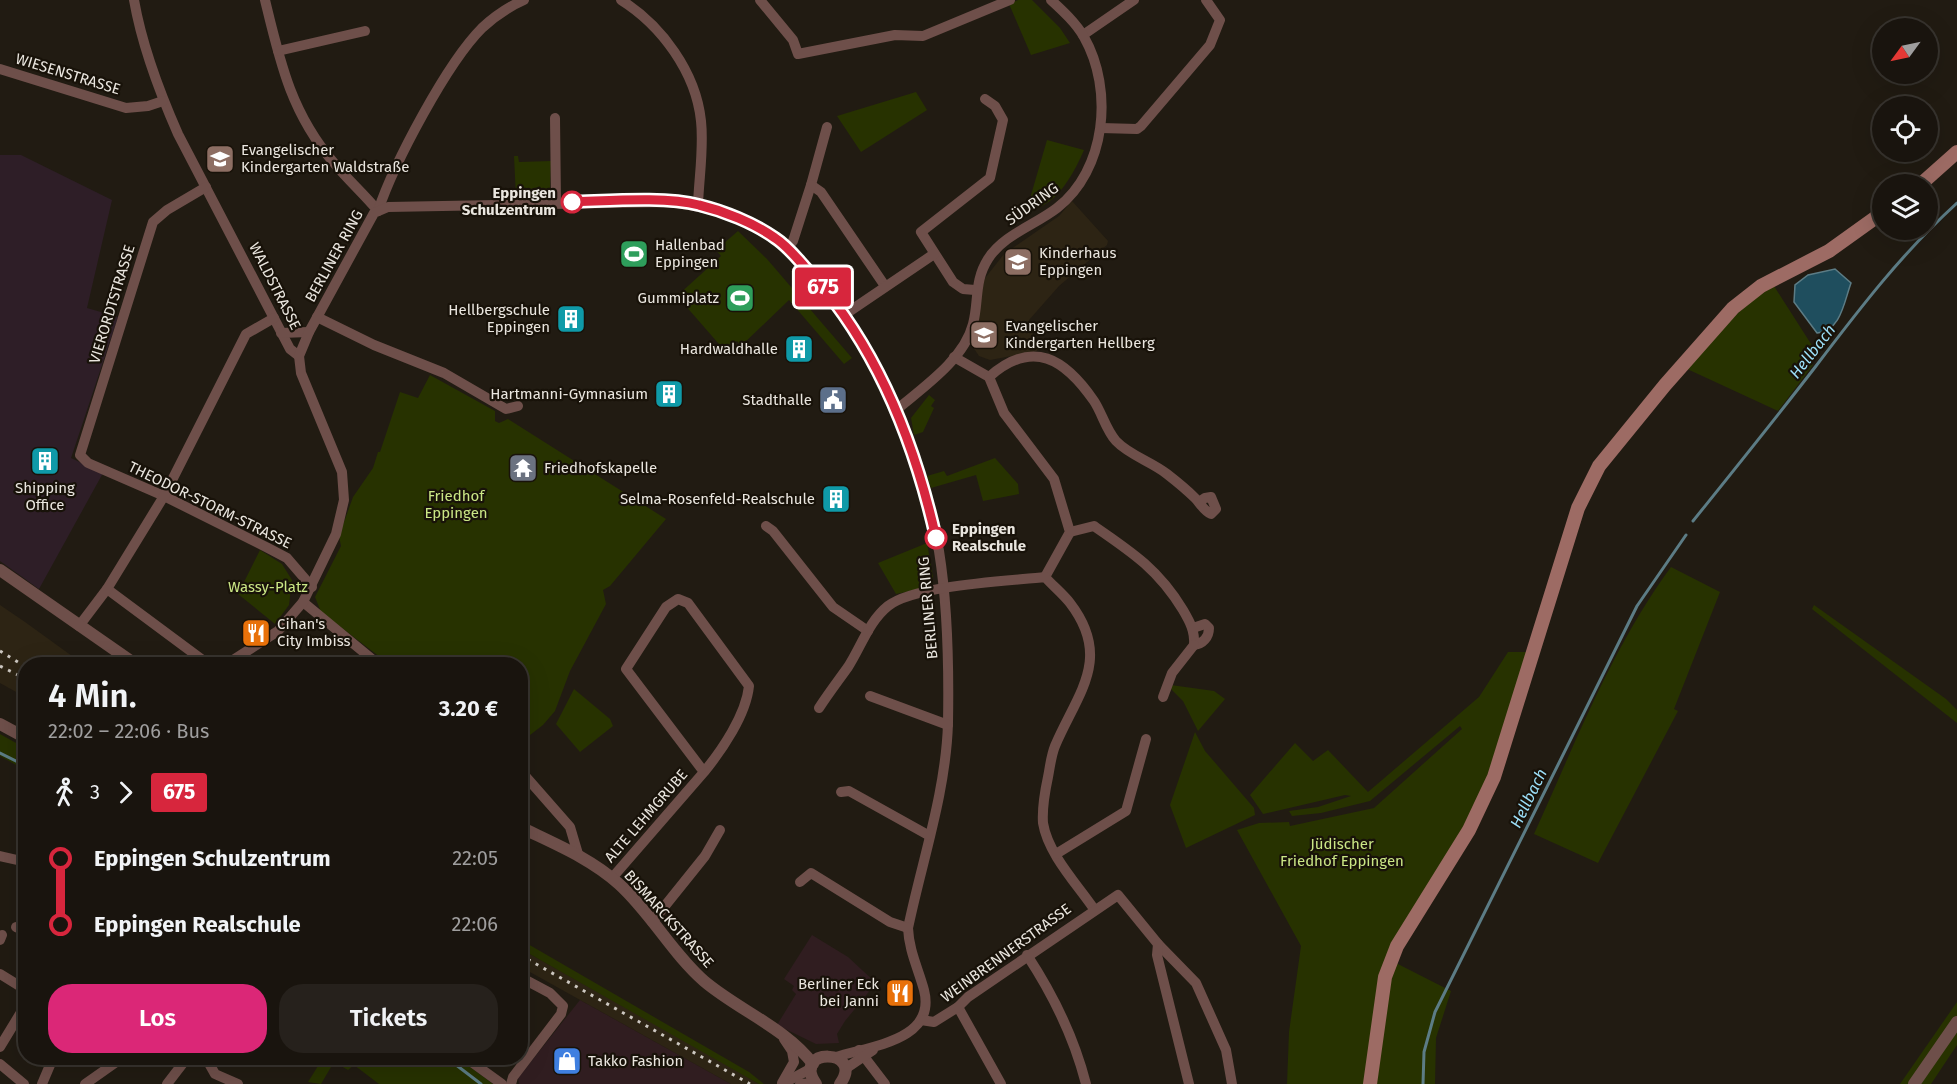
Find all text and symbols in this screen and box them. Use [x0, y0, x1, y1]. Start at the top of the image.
north arrow [1872, 18, 1938, 84]
map controls [1872, 18, 1938, 240]
street label: WIESENSTRASSE [13, 50, 123, 98]
button: locate [1872, 96, 1938, 162]
place label: Evangelischer Kindergarten Waldstraße [241, 141, 409, 176]
school or university icon: Evangelischer Kindergarten Waldstraße [204, 143, 236, 175]
button: layers [1872, 174, 1938, 240]
street label: SÜDRING [1002, 179, 1062, 229]
place label: Eppingen Schulzentrum [462, 184, 556, 219]
marker: Eppingen Schulzentrum [561, 191, 583, 213]
street label: BERLINER RING [301, 207, 367, 305]
place label: Hallenbad Eppingen [655, 236, 725, 271]
sports icon: Hallenbad Eppingen [618, 238, 650, 270]
street label: WALDSTRASSE [245, 239, 305, 333]
street label: VIERORDTSTRASSE [85, 242, 139, 366]
place label: Kinderhaus Eppingen [1039, 244, 1116, 279]
school or university icon: Kinderhaus Eppingen [1002, 246, 1034, 278]
line badge: 675 [788, 268, 858, 306]
text: 675 [807, 274, 839, 300]
sports icon: Gummiplatz [724, 282, 756, 314]
place label: Gummiplatz [638, 289, 719, 307]
place label: Hellbergschule Eppingen [448, 301, 550, 336]
building icon: Hellbergschule Eppingen [555, 303, 587, 335]
place label: Evangelischer Kindergarten Hellberg [1005, 317, 1155, 352]
school or university icon: Evangelischer Kindergarten Hellberg [968, 319, 1000, 351]
water label: Hellbach [1785, 320, 1839, 382]
building icon: Hardwaldhalle [783, 333, 815, 365]
place label: Hardwaldhalle [680, 340, 778, 358]
building icon: Hartmanni-Gymnasium [653, 378, 685, 410]
public building icon: Stadthalle [817, 384, 849, 416]
place label: Hartmanni-Gymnasium [490, 385, 648, 403]
place label: Stadthalle [742, 391, 812, 409]
building icon: Shipping Office [29, 445, 61, 477]
temple icon: Friedhofskapelle [507, 452, 539, 484]
street label: THEODOR-STORM-STRASSE [125, 458, 295, 552]
place label: Friedhofskapelle [544, 459, 657, 477]
place label: Shipping Office [15, 479, 75, 514]
building icon: Selma-Rosenfeld-Realschule [820, 483, 852, 515]
park label: Friedhof Eppingen [424, 487, 488, 522]
place label: Selma-Rosenfeld-Realschule [620, 490, 815, 508]
place label: Eppingen Realschule [952, 520, 1026, 555]
marker: Eppingen Realschule [925, 527, 947, 549]
street label: BERLINER RING [915, 556, 941, 660]
park label: Wassy-Platz [228, 578, 308, 596]
place label: Cihan's City Imbiss [277, 615, 351, 650]
restaurant icon: Cihan's City Imbiss [240, 617, 272, 649]
text: 4 Min. [48, 676, 137, 716]
text: 3.20 € [439, 695, 498, 722]
text: 22:02 – 22:06 · Bus [48, 719, 209, 743]
street label: ALTE LEHMGRUBE [601, 766, 691, 866]
water label: Hellbach [1506, 766, 1551, 831]
icon: walk [48, 776, 81, 809]
icon: forward [109, 776, 142, 809]
text: 675 [163, 779, 195, 805]
text: 3 [90, 780, 100, 804]
park label: Jüdischer Friedhof Eppingen [1280, 835, 1404, 870]
text: Eppingen Schulzentrum [94, 845, 331, 872]
text: 22:05 [452, 846, 498, 870]
street label: BISMARCKSTRASSE [620, 866, 718, 972]
street label: WEINBRENNERSTRASSE [937, 900, 1075, 1006]
text: Eppingen Realschule [94, 911, 301, 938]
text: 22:06 [452, 912, 498, 936]
place label: Berliner Eck bei Janni [798, 975, 879, 1010]
restaurant icon: Berliner Eck bei Janni [884, 977, 916, 1009]
button: Los [48, 984, 267, 1053]
button: Tickets [279, 984, 498, 1053]
shop icon: Takko Fashion [551, 1045, 583, 1077]
place label: Takko Fashion [588, 1052, 683, 1070]

